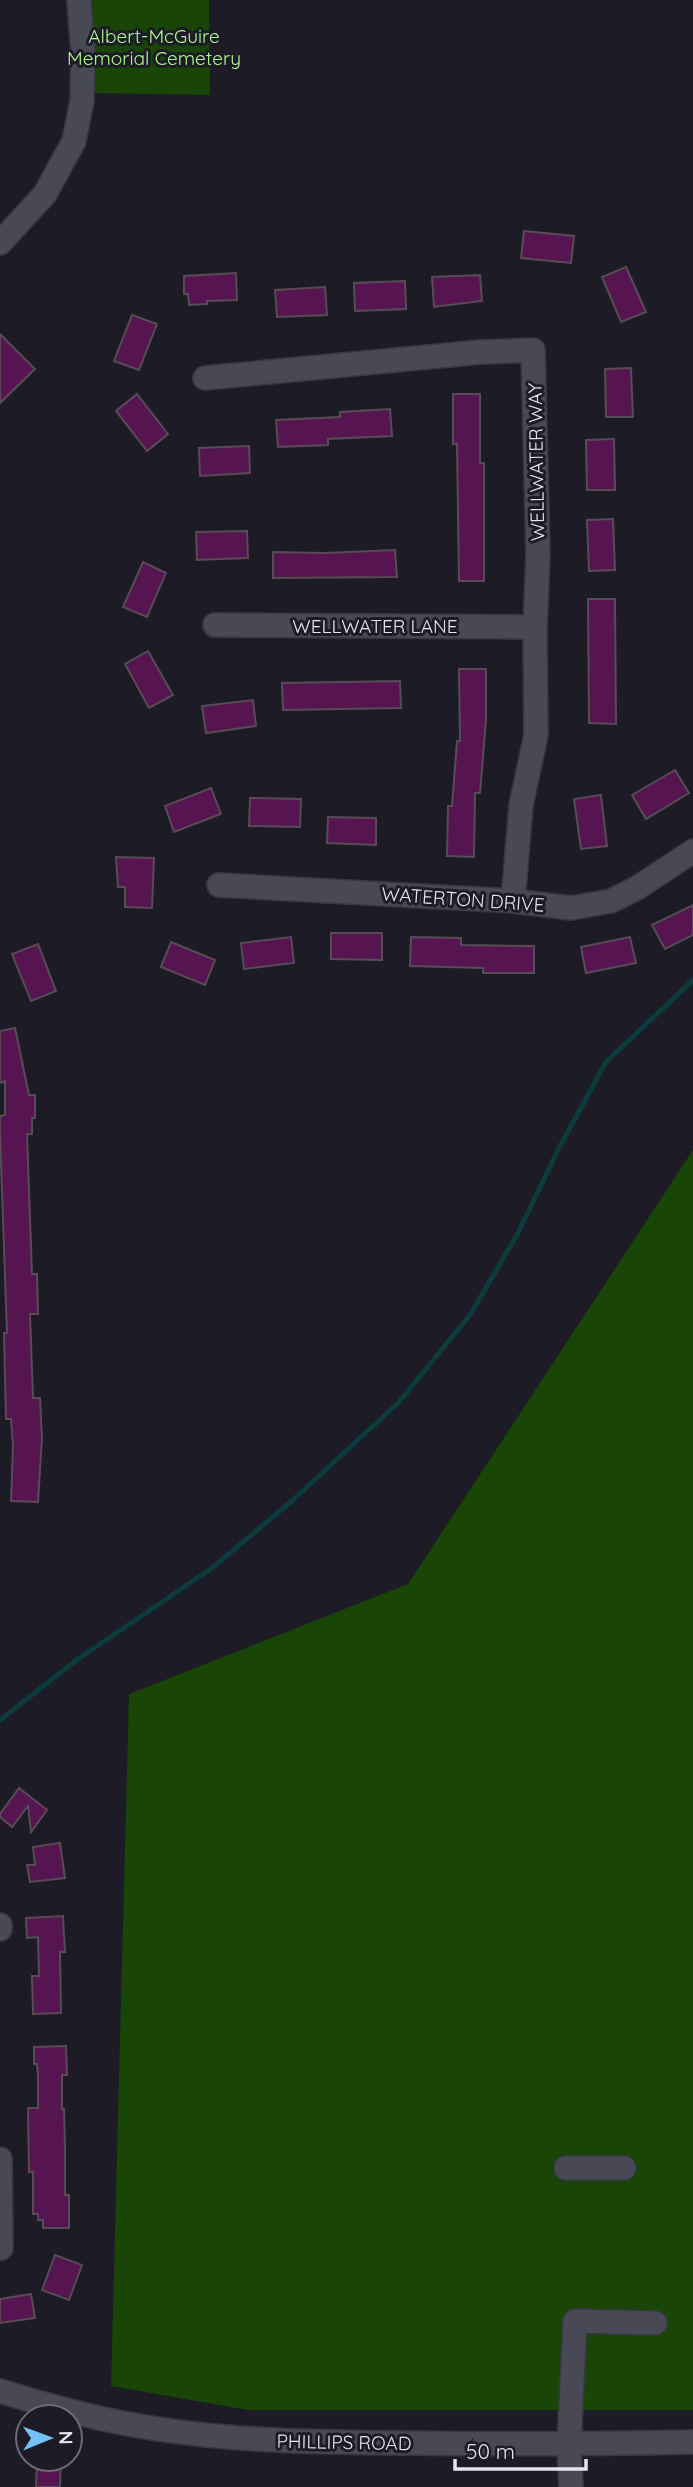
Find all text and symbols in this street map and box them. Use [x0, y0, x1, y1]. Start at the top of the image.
park label: Albert-McGuire Memorial Cemetery [67, 24, 241, 70]
street label: WELLWATER WAY [523, 382, 549, 541]
street label: WELLWATER LANE [292, 614, 458, 638]
street label: WATERTON DRIVE [381, 881, 545, 917]
north arrow [14, 2403, 84, 2473]
scale bar [455, 2428, 586, 2472]
street label: PHILLIPS ROAD [276, 2429, 412, 2455]
text: N [54, 2431, 78, 2445]
text: 50 m [466, 2438, 515, 2464]

